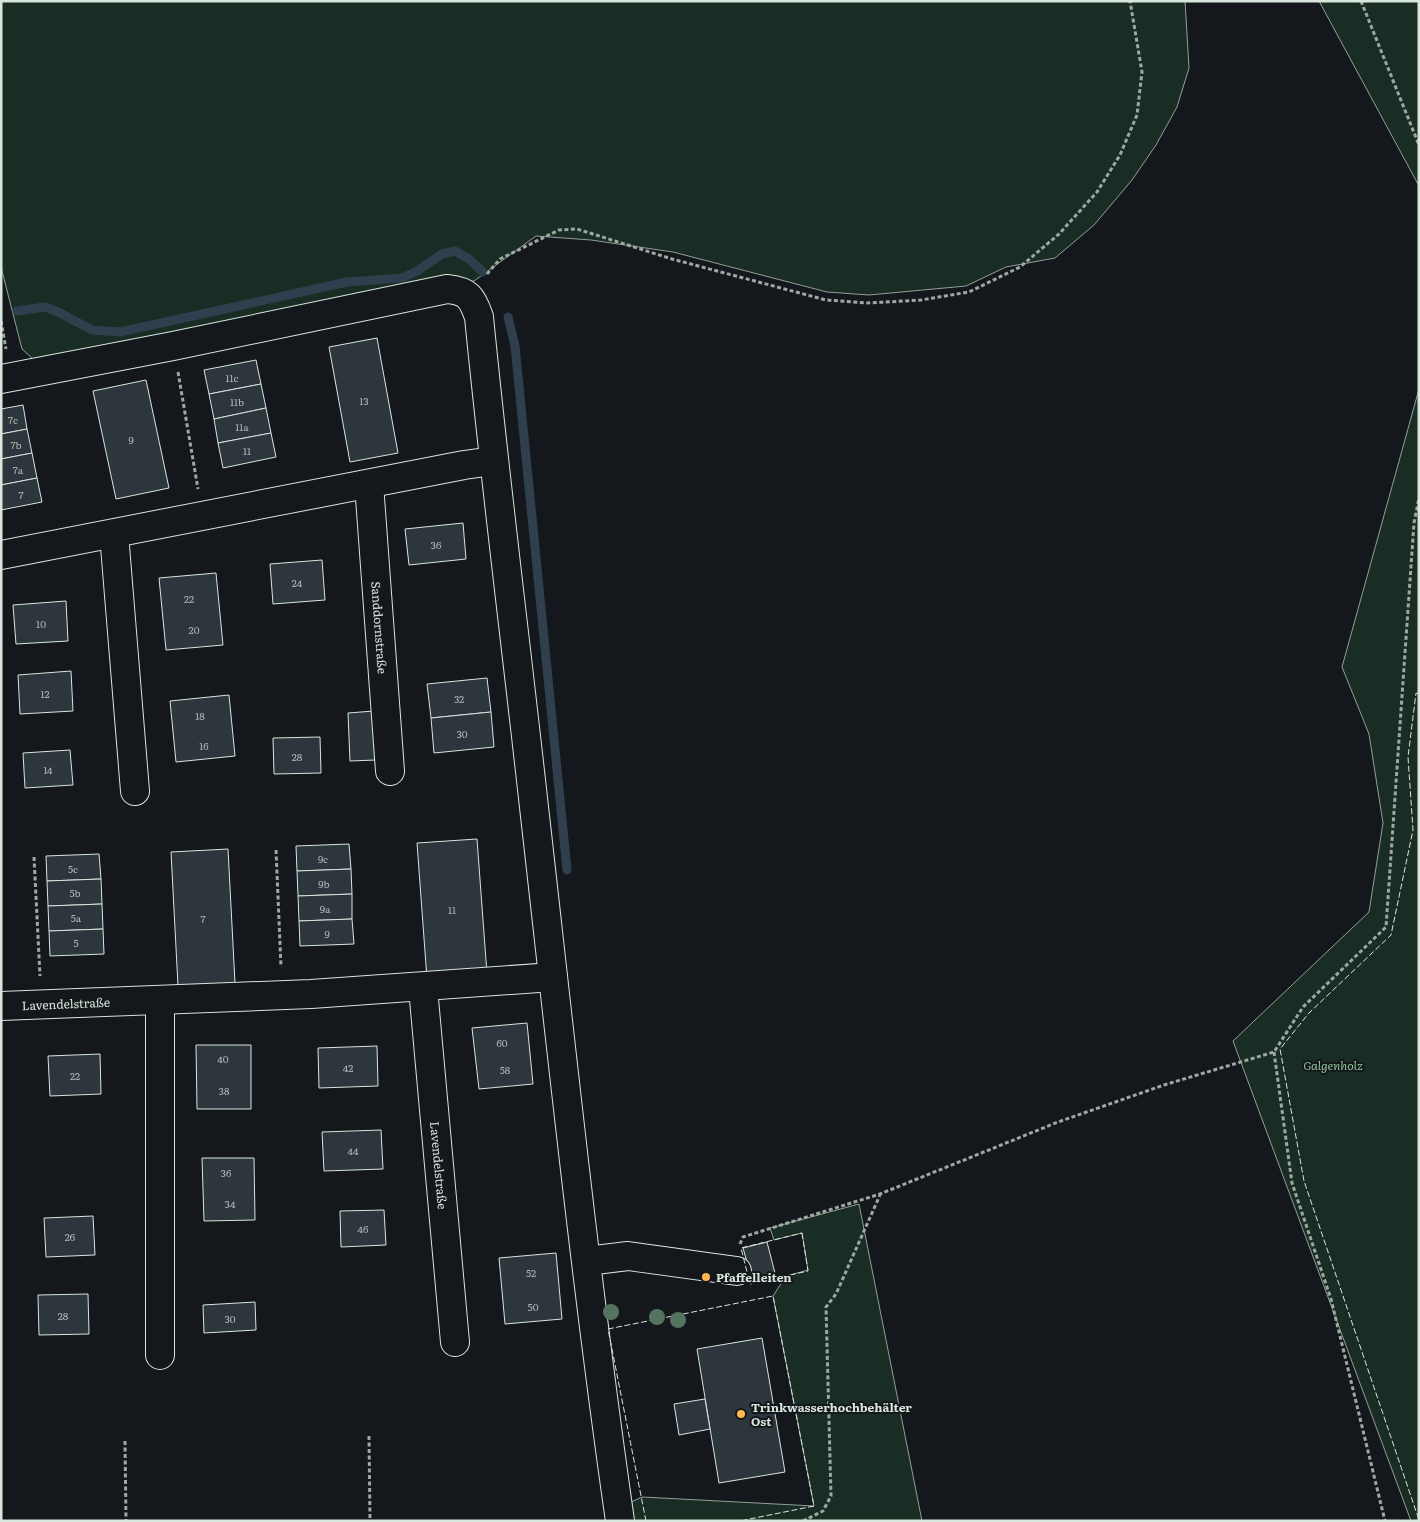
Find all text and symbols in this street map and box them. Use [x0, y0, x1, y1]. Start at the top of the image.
house number: 11c [225, 370, 239, 385]
house number: 13 [359, 393, 369, 408]
house number: 11b [230, 394, 244, 409]
house number: 7c [8, 412, 18, 427]
house number: 11a [235, 419, 249, 434]
house number: 9 [128, 432, 134, 447]
house number: 7b [10, 437, 22, 452]
house number: 11 [243, 443, 251, 458]
house number: 7a [13, 462, 24, 477]
house number: 7 [18, 487, 24, 502]
house number: 36 [431, 537, 442, 552]
house number: 24 [292, 575, 303, 590]
street label: Sanddornstraße [367, 581, 392, 674]
house number: 22 [184, 591, 194, 606]
house number: 10 [36, 616, 46, 631]
house number: 20 [189, 622, 200, 637]
house number: 12 [40, 686, 50, 701]
house number: 32 [454, 691, 464, 706]
house number: 18 [195, 708, 205, 723]
house number: 30 [456, 726, 468, 741]
house number: 16 [199, 738, 209, 753]
house number: 28 [292, 749, 303, 764]
house number: 14 [43, 762, 53, 777]
house number: 9c [318, 851, 328, 866]
house number: 5c [68, 861, 78, 876]
house number: 9b [318, 876, 330, 891]
house number: 5b [69, 885, 81, 900]
house number: 9a [320, 901, 331, 916]
house number: 11 [448, 902, 456, 917]
house number: 5a [71, 910, 82, 925]
house number: 7 [200, 911, 206, 926]
house number: 9 [324, 926, 330, 941]
house number: 5 [73, 935, 79, 950]
street label: Lavendelstraße [22, 993, 110, 1014]
house number: 60 [496, 1035, 508, 1050]
house number: 40 [217, 1051, 229, 1066]
park label: Galgenholz [1303, 1056, 1363, 1074]
house number: 42 [343, 1060, 353, 1075]
house number: 58 [500, 1062, 511, 1077]
house number: 22 [70, 1068, 80, 1083]
house number: 38 [219, 1083, 230, 1098]
street label: Lavendelstraße [426, 1121, 452, 1210]
house number: 44 [347, 1143, 359, 1158]
house number: 36 [221, 1165, 232, 1180]
house number: 34 [225, 1196, 236, 1211]
house number: 46 [358, 1221, 369, 1236]
house number: 26 [65, 1229, 76, 1244]
house number: 52 [526, 1265, 536, 1280]
place label: Pfaffelleiten [716, 1268, 792, 1286]
marker: Pfaffelleiten [700, 1271, 712, 1283]
house number: 50 [528, 1299, 539, 1314]
house number: 28 [58, 1308, 69, 1323]
house number: 30 [224, 1311, 236, 1326]
place label: Trinkwasserhochbehälter Ost [751, 1398, 912, 1430]
marker: Trinkwasserhochbehälter Ost [735, 1408, 747, 1420]

